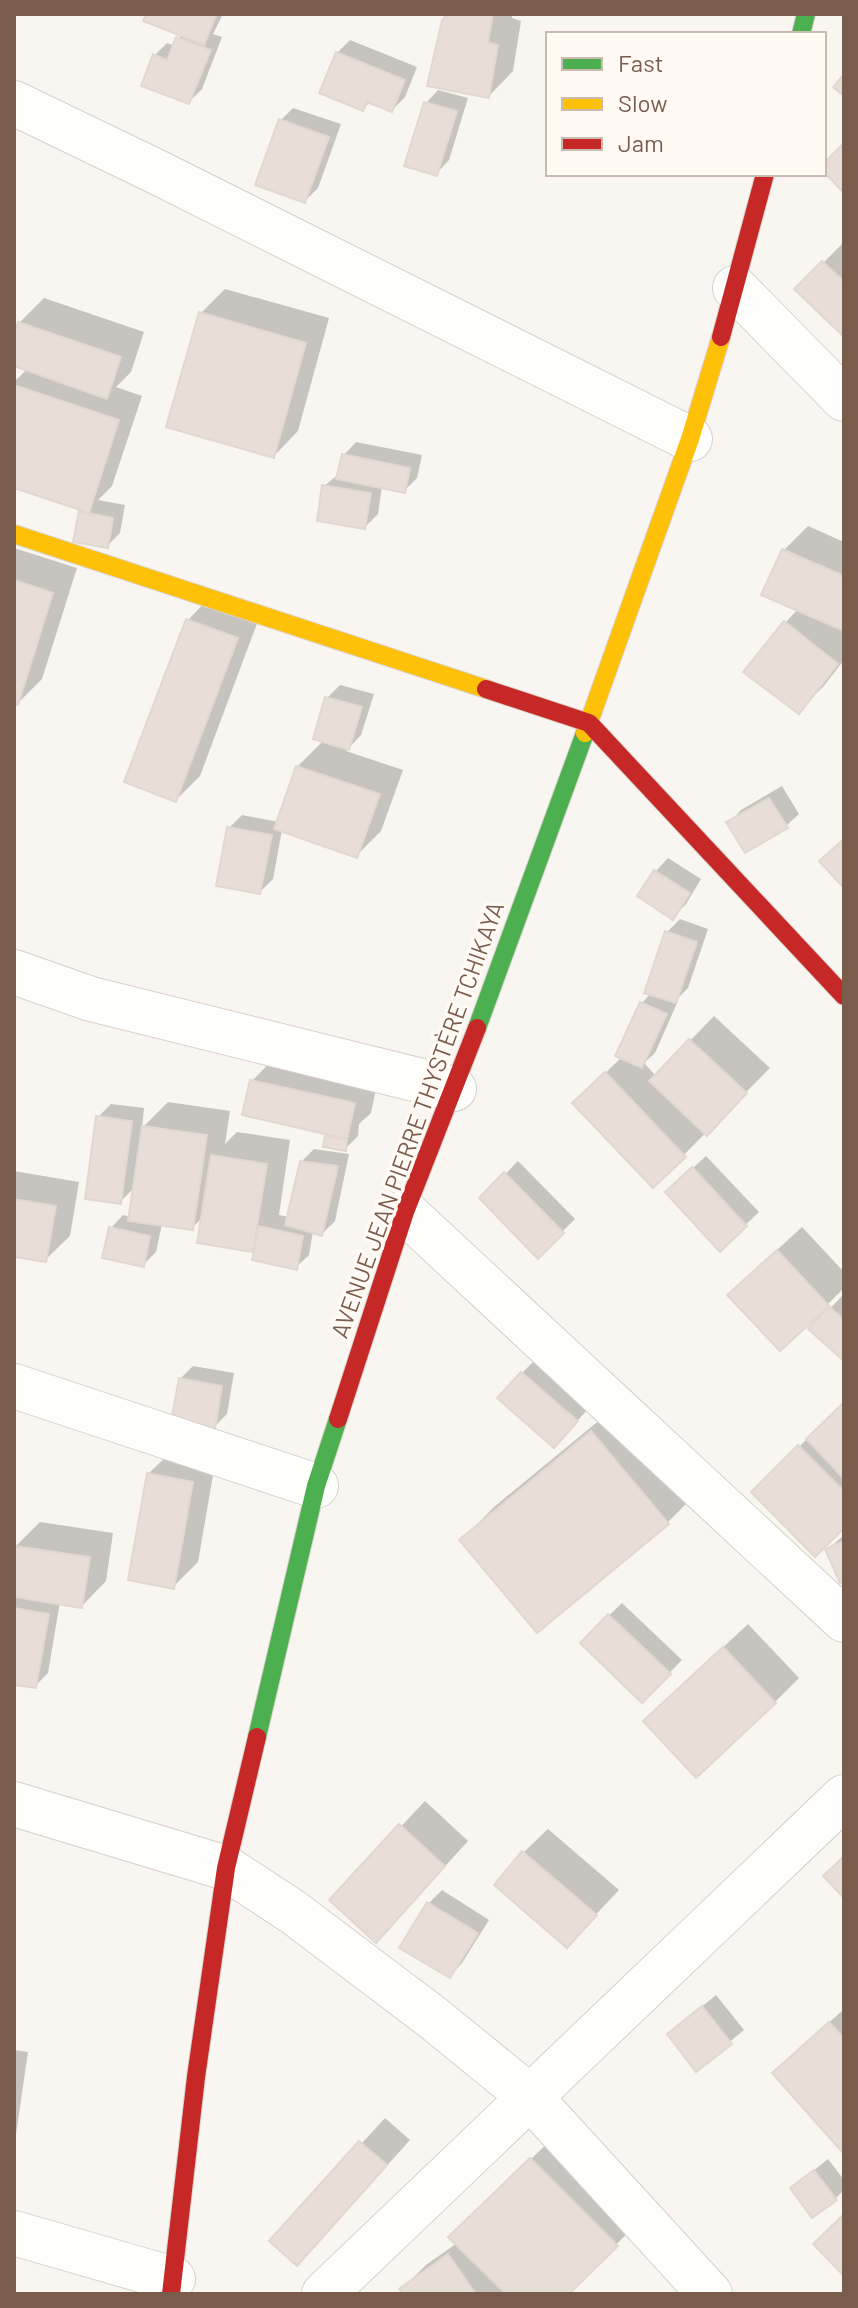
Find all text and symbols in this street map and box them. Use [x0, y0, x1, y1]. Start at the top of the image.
legend [546, 32, 826, 176]
text: Fast [618, 48, 663, 77]
text: Slow [618, 88, 667, 117]
text: Jam [618, 128, 664, 157]
street label: AVENUE JEAN PIERRE THYSTÈRE TCHIKAYA [324, 897, 509, 1342]

